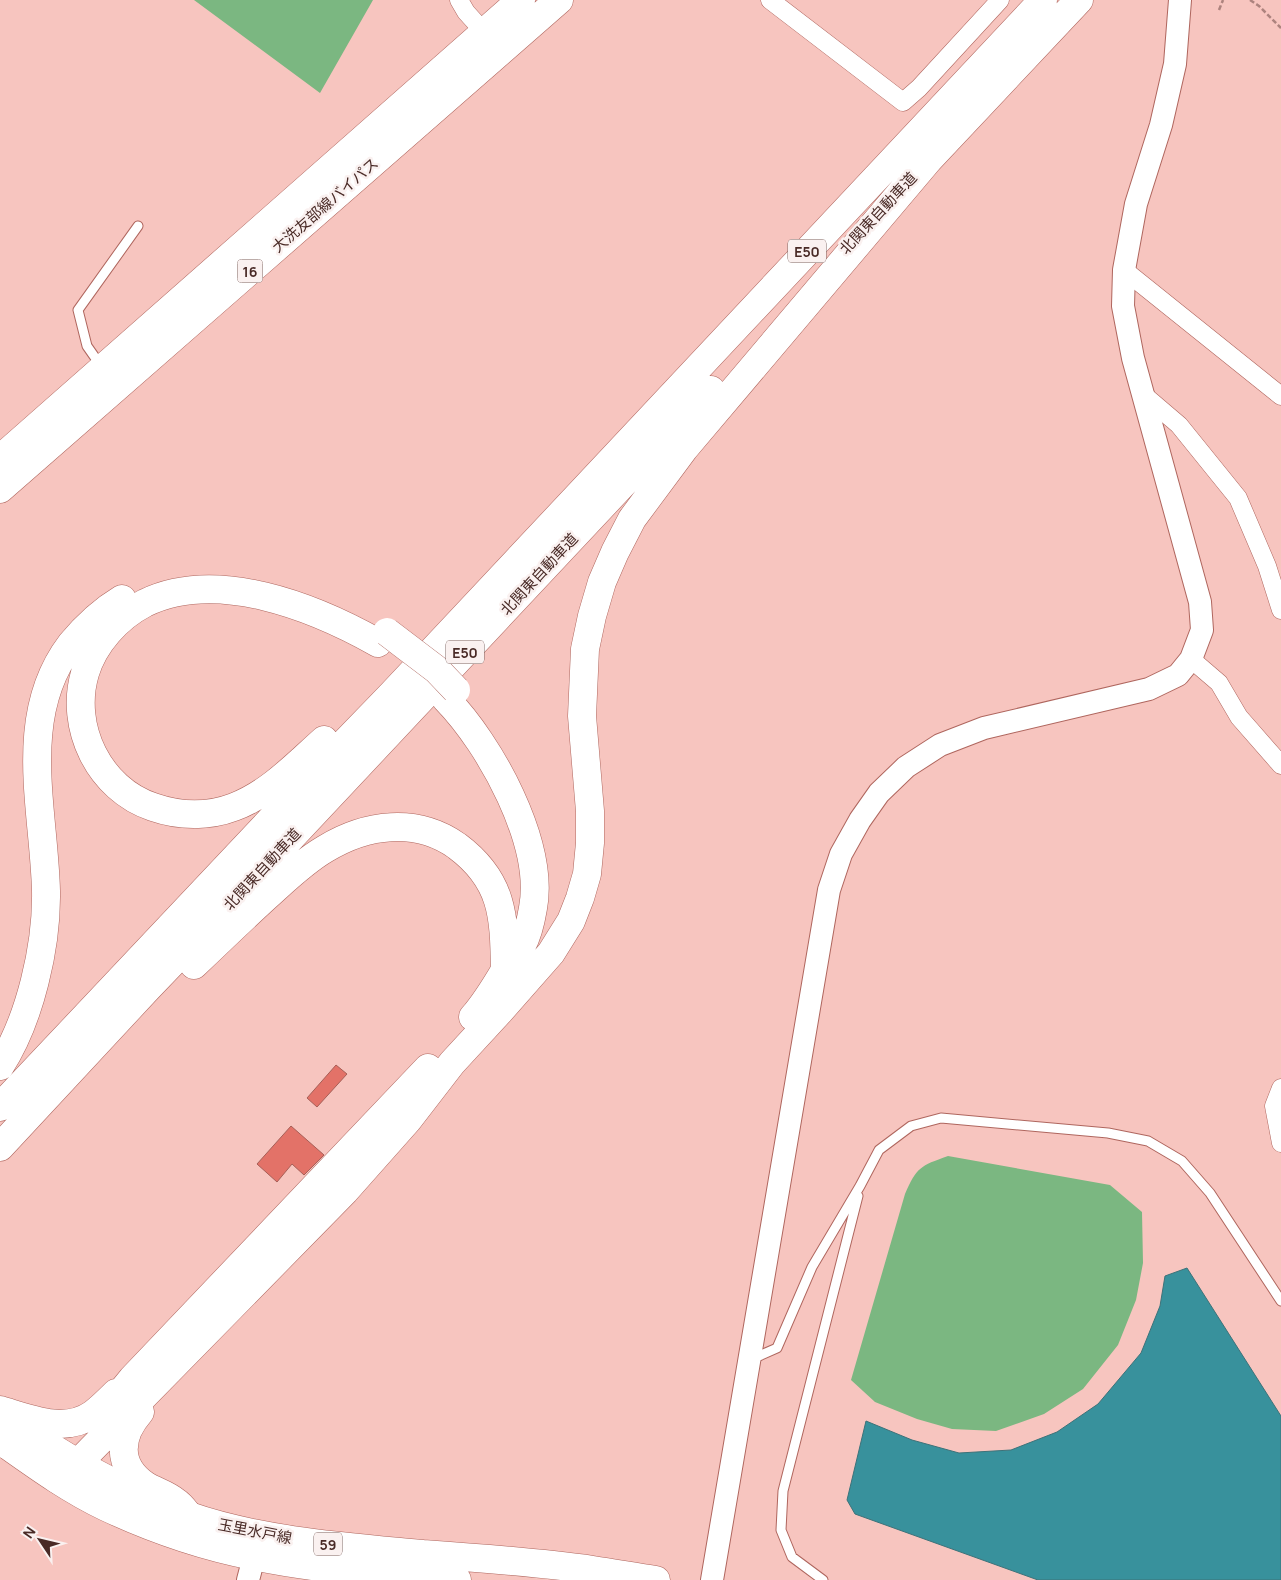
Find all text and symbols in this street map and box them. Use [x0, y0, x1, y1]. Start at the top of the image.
street label: 大洗友部線バイパス [267, 153, 383, 257]
street label: 北関東自動車道 [835, 167, 921, 259]
road number: E50 [788, 240, 826, 262]
road number: 16 [238, 260, 262, 282]
street label: 北関東自動車道 [496, 528, 582, 620]
road number: E50 [446, 640, 484, 664]
street label: 北関東自動車道 [219, 823, 305, 915]
street label: 玉里水戸線 [216, 1514, 294, 1548]
north arrow [15, 1515, 65, 1565]
text: N [18, 1523, 40, 1542]
road number: 59 [314, 1532, 342, 1556]

